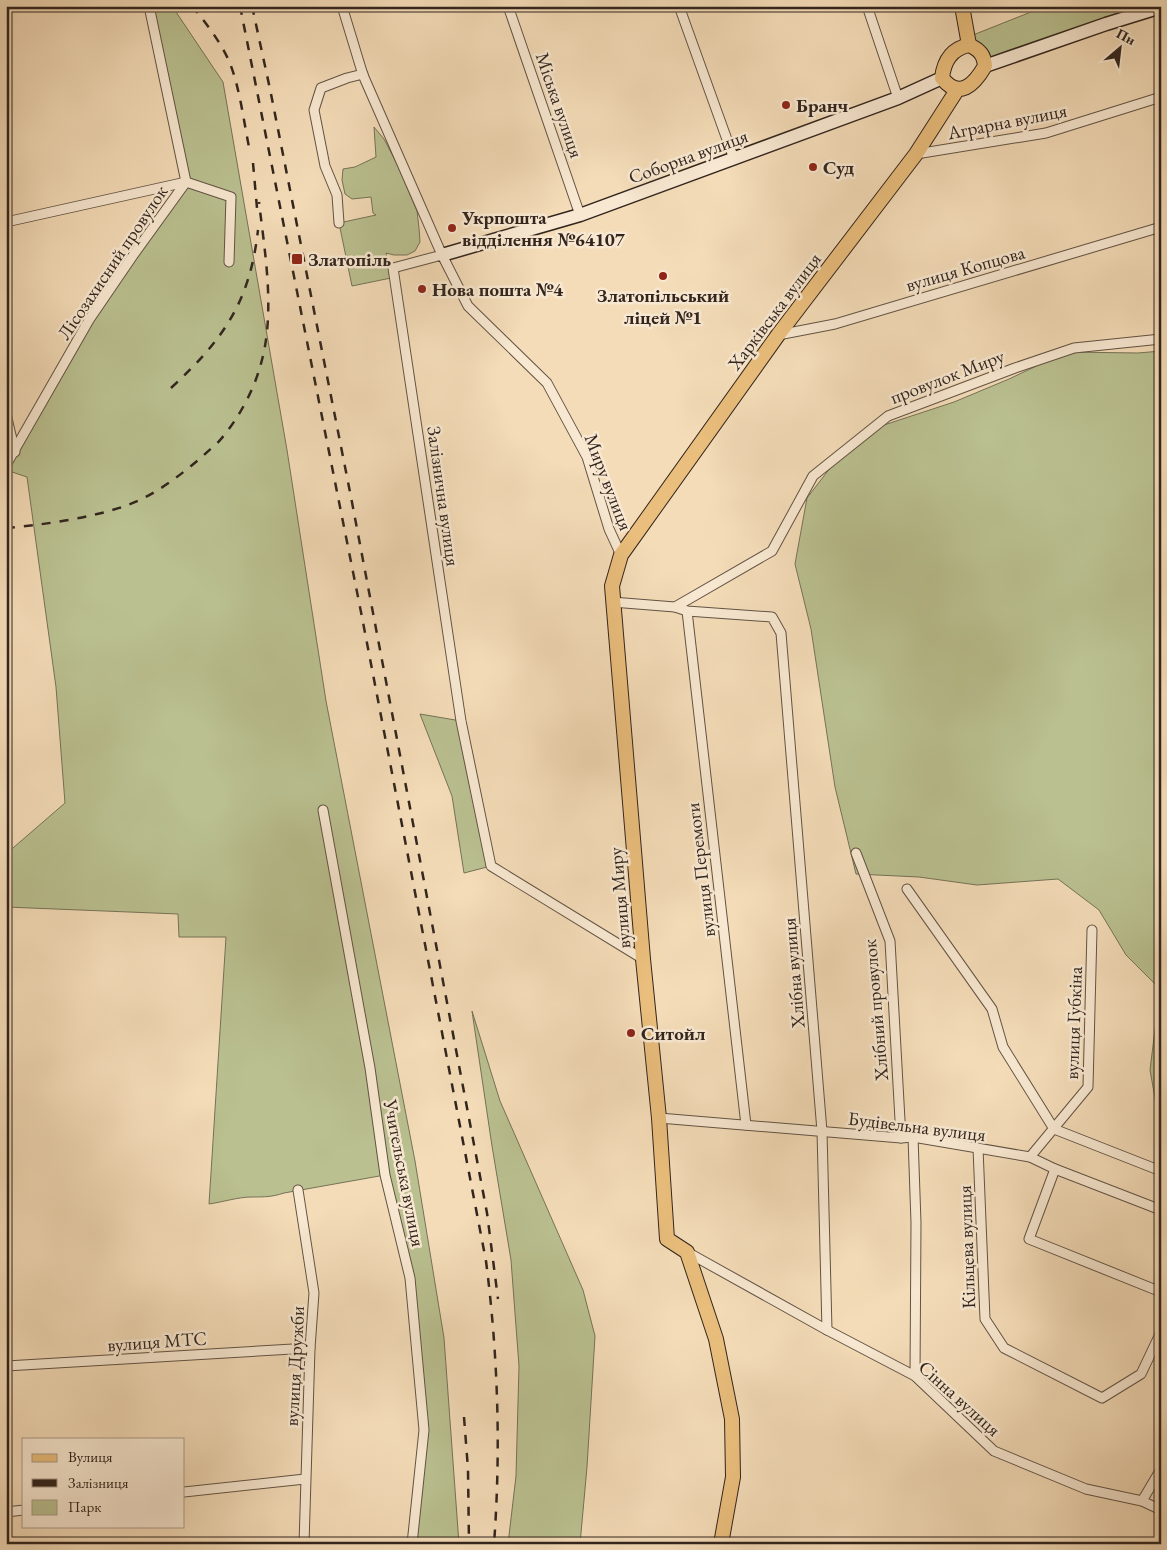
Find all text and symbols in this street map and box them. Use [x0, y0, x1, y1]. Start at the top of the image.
north arrow [1094, 22, 1144, 72]
text: Пн [1113, 24, 1139, 49]
street label: Міська вулиця [530, 49, 589, 162]
place label: Бранч [796, 93, 848, 118]
street label: Аграрна вулиця [944, 98, 1069, 146]
marker: Бранч [780, 99, 792, 111]
street label: Соборна вулиця [625, 123, 752, 190]
place label: Суд [823, 155, 854, 180]
marker: Суд [807, 161, 819, 173]
street label: Лісозахисний провулок [51, 180, 173, 344]
place label: Укрпошта відділення №64107 [461, 205, 626, 252]
marker: Укрпошта відділення №64107 [446, 222, 458, 234]
street label: вулиця Копцова [903, 239, 1028, 297]
place label: Златопіль [308, 247, 391, 272]
street label: Харківська вулиця [721, 247, 827, 376]
marker: Златопіль [290, 252, 304, 266]
marker: Златопільський ліцей №1 [657, 270, 669, 282]
place label: Нова пошта №4 [432, 277, 564, 302]
marker: Нова пошта №4 [416, 283, 428, 295]
place label: Златопільський ліцей №1 [597, 283, 729, 330]
street label: провулок Миру [886, 343, 1009, 410]
street label: Залізнична вулиця [421, 424, 466, 568]
street label: Миру вулиця [579, 430, 639, 535]
street label: вулиця Перемоги [680, 801, 721, 939]
street label: вулиця Миру [603, 846, 636, 950]
street label: Хлібна вулиця [776, 916, 811, 1030]
street label: Хлібний провулок [857, 938, 894, 1083]
street label: вулиця Губкіна [1059, 966, 1088, 1080]
place label: Ситойл [641, 1021, 706, 1046]
marker: Ситойл [625, 1027, 637, 1039]
street label: Учительська вулиця [378, 1096, 431, 1249]
street label: Будівельна вулиця [847, 1106, 988, 1147]
street label: Кільцева вулиця [952, 1184, 981, 1309]
street label: вулиця Дружби [279, 1305, 310, 1427]
street label: вулиця МТС [106, 1326, 208, 1357]
street label: Сінна вулиця [913, 1355, 1006, 1442]
legend [22, 1438, 185, 1528]
text: Вулиця [68, 1447, 113, 1466]
text: Залізниця [68, 1473, 129, 1492]
text: Парк [68, 1497, 101, 1516]

